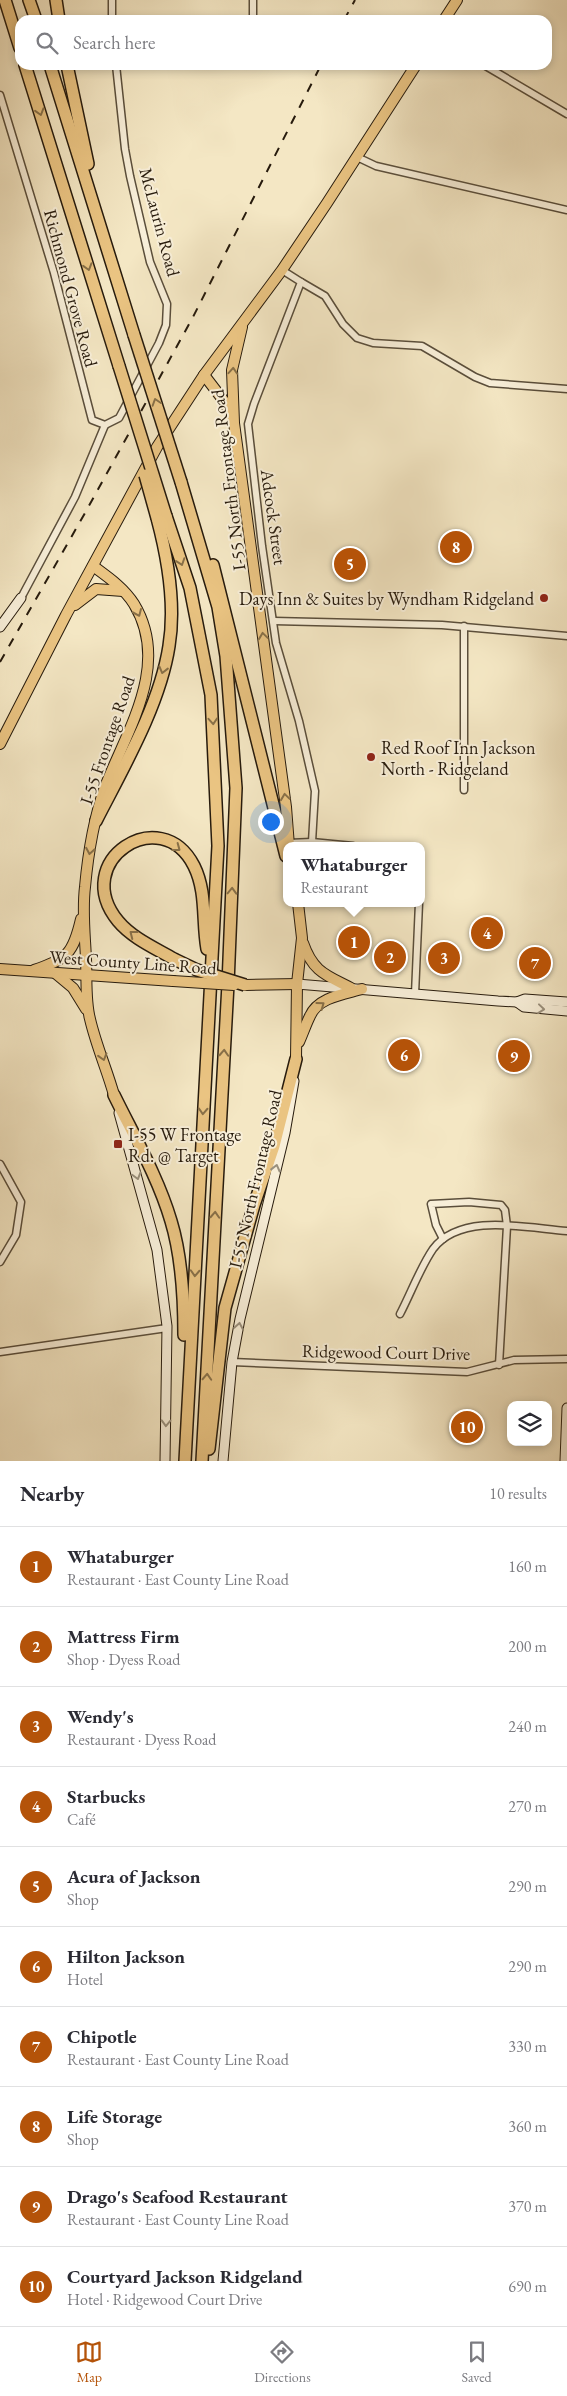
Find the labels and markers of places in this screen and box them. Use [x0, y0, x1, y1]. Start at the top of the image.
pin: 8 [440, 528, 472, 566]
pin: 5 [334, 545, 366, 583]
place label: Days Inn & Suites by Wyndham Ridgeland [239, 587, 535, 610]
marker: Days Inn & Suites by Wyndham Ridgeland [538, 592, 550, 604]
place label: Red Roof Inn Jackson North - Ridgeland [381, 736, 536, 780]
marker: Red Roof Inn Jackson North - Ridgeland [365, 751, 377, 763]
pin: 4 [471, 914, 503, 952]
pin: 1 [338, 923, 370, 961]
pin: 2 [374, 938, 406, 976]
pin: 3 [428, 939, 460, 977]
pin: 7 [519, 944, 551, 982]
pin: 6 [388, 1036, 420, 1074]
pin: 9 [498, 1037, 530, 1075]
place label: I-55 W Frontage Rd. @ Target [128, 1123, 241, 1167]
marker: I-55 W Frontage Rd. @ Target [112, 1138, 124, 1150]
pin: 10 [451, 1408, 483, 1446]

